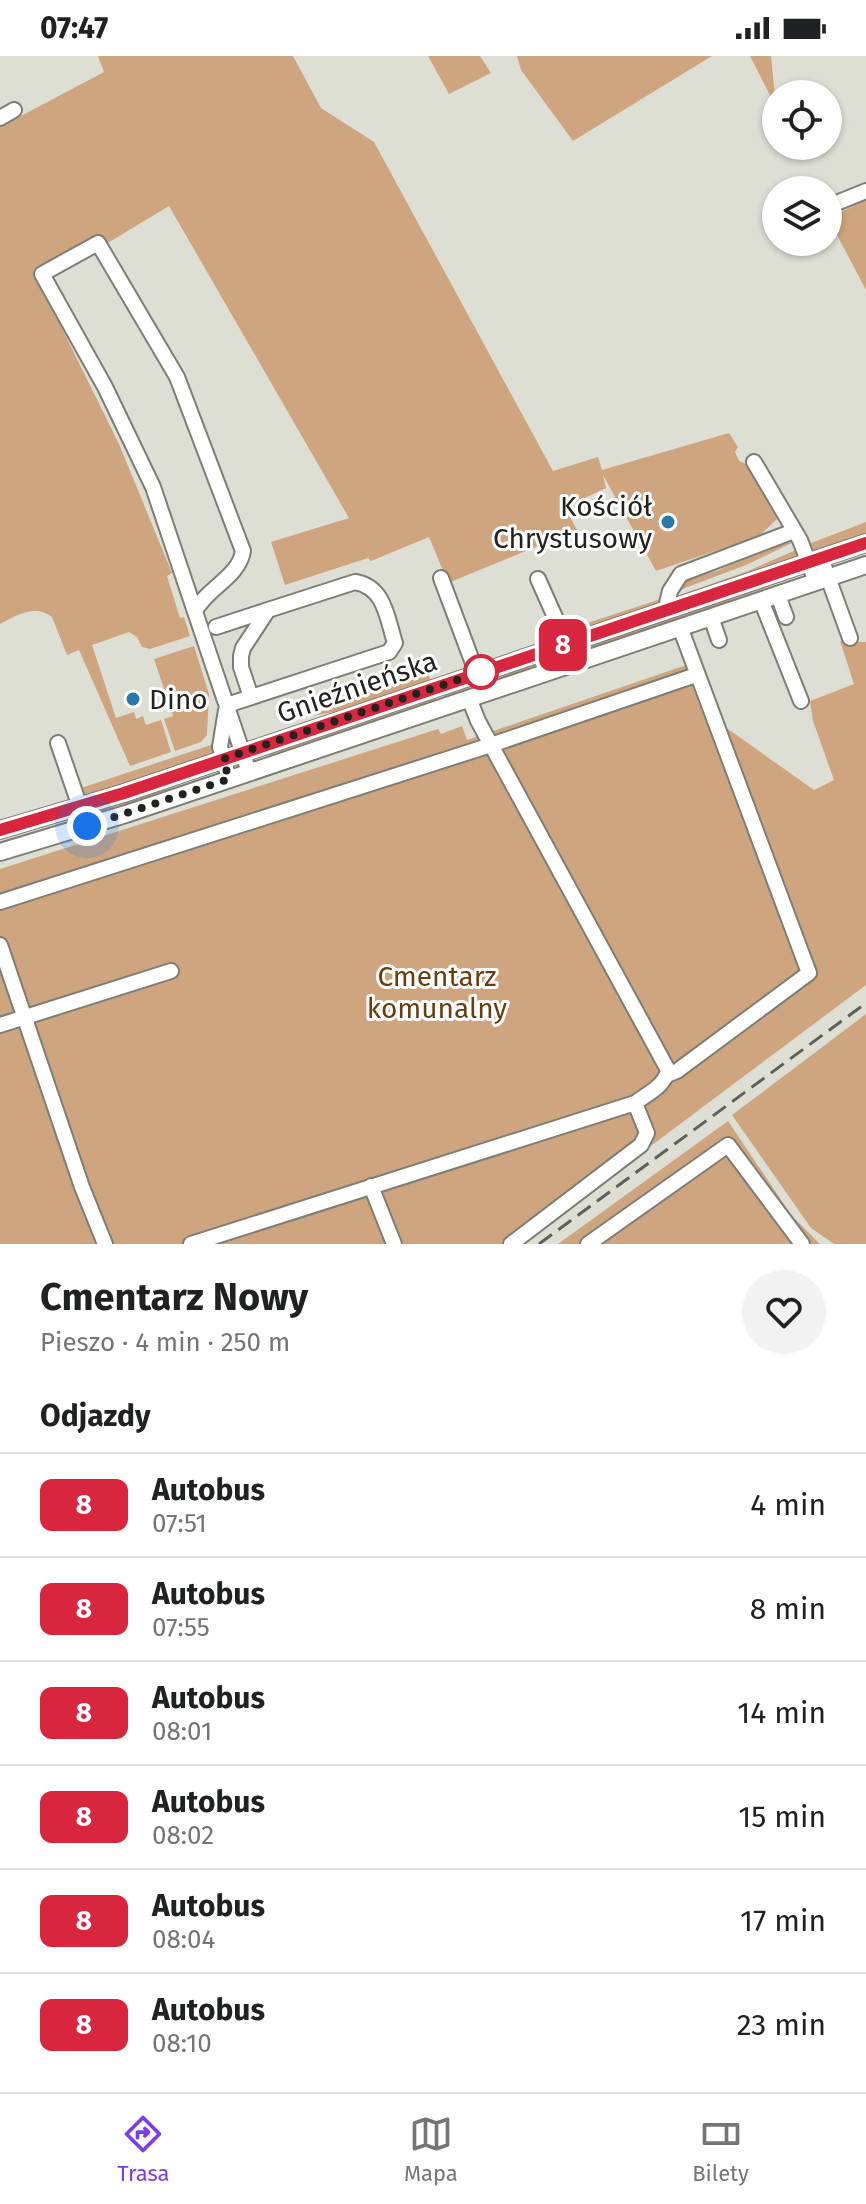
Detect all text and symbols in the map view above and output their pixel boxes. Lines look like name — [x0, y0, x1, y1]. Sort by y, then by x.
text: 07:47 — [40, 10, 108, 46]
map controls — [762, 80, 842, 256]
button: locate — [762, 80, 842, 160]
button: layers — [762, 176, 842, 256]
place label: Kościół Chrystusowy — [493, 490, 652, 555]
marker: Kościół Chrystusowy — [659, 513, 677, 531]
line badge: 8 — [537, 619, 589, 671]
text: 8 — [555, 628, 571, 661]
street label: Gnieźnieńska — [272, 644, 442, 730]
unlabelled marker — [464, 655, 498, 689]
place label: Dino — [149, 683, 208, 716]
marker: Dino — [124, 690, 142, 708]
your location — [67, 806, 107, 846]
park label: Cmentarz komunalny — [367, 960, 507, 1025]
button: heart — [742, 1270, 826, 1354]
text: Cmentarz Nowy — [40, 1274, 308, 1320]
text: Pieszo · 4 min · 250 m — [40, 1327, 290, 1358]
text: Odjazdy — [40, 1398, 151, 1434]
text: Autobus — [152, 1472, 265, 1508]
text: 4 min — [750, 1487, 826, 1523]
text: 8 — [76, 1488, 92, 1521]
text: 07:51 — [152, 1508, 207, 1539]
text: Autobus — [152, 1576, 265, 1612]
text: 8 min — [750, 1591, 826, 1627]
text: 8 — [76, 1592, 92, 1625]
text: 07:55 — [152, 1612, 210, 1643]
text: Autobus — [152, 1680, 265, 1716]
text: 14 min — [737, 1695, 826, 1731]
text: 8 — [76, 1696, 92, 1729]
text: 08:01 — [152, 1716, 212, 1747]
text: Autobus — [152, 1784, 265, 1820]
text: 15 min — [738, 1799, 826, 1835]
text: 8 — [76, 1800, 92, 1833]
text: 08:02 — [152, 1820, 214, 1851]
text: Autobus — [152, 1888, 265, 1924]
text: 17 min — [740, 1903, 826, 1939]
text: 8 — [76, 1904, 92, 1937]
text: 08:04 — [152, 1924, 215, 1955]
text: Autobus — [152, 1992, 265, 2028]
text: 23 min — [737, 2007, 826, 2043]
text: 8 — [76, 2008, 92, 2041]
text: 08:10 — [152, 2028, 212, 2059]
tab: Trasa — [117, 2112, 169, 2187]
tab: Mapa — [404, 2112, 458, 2187]
tab: Bilety — [692, 2112, 749, 2187]

